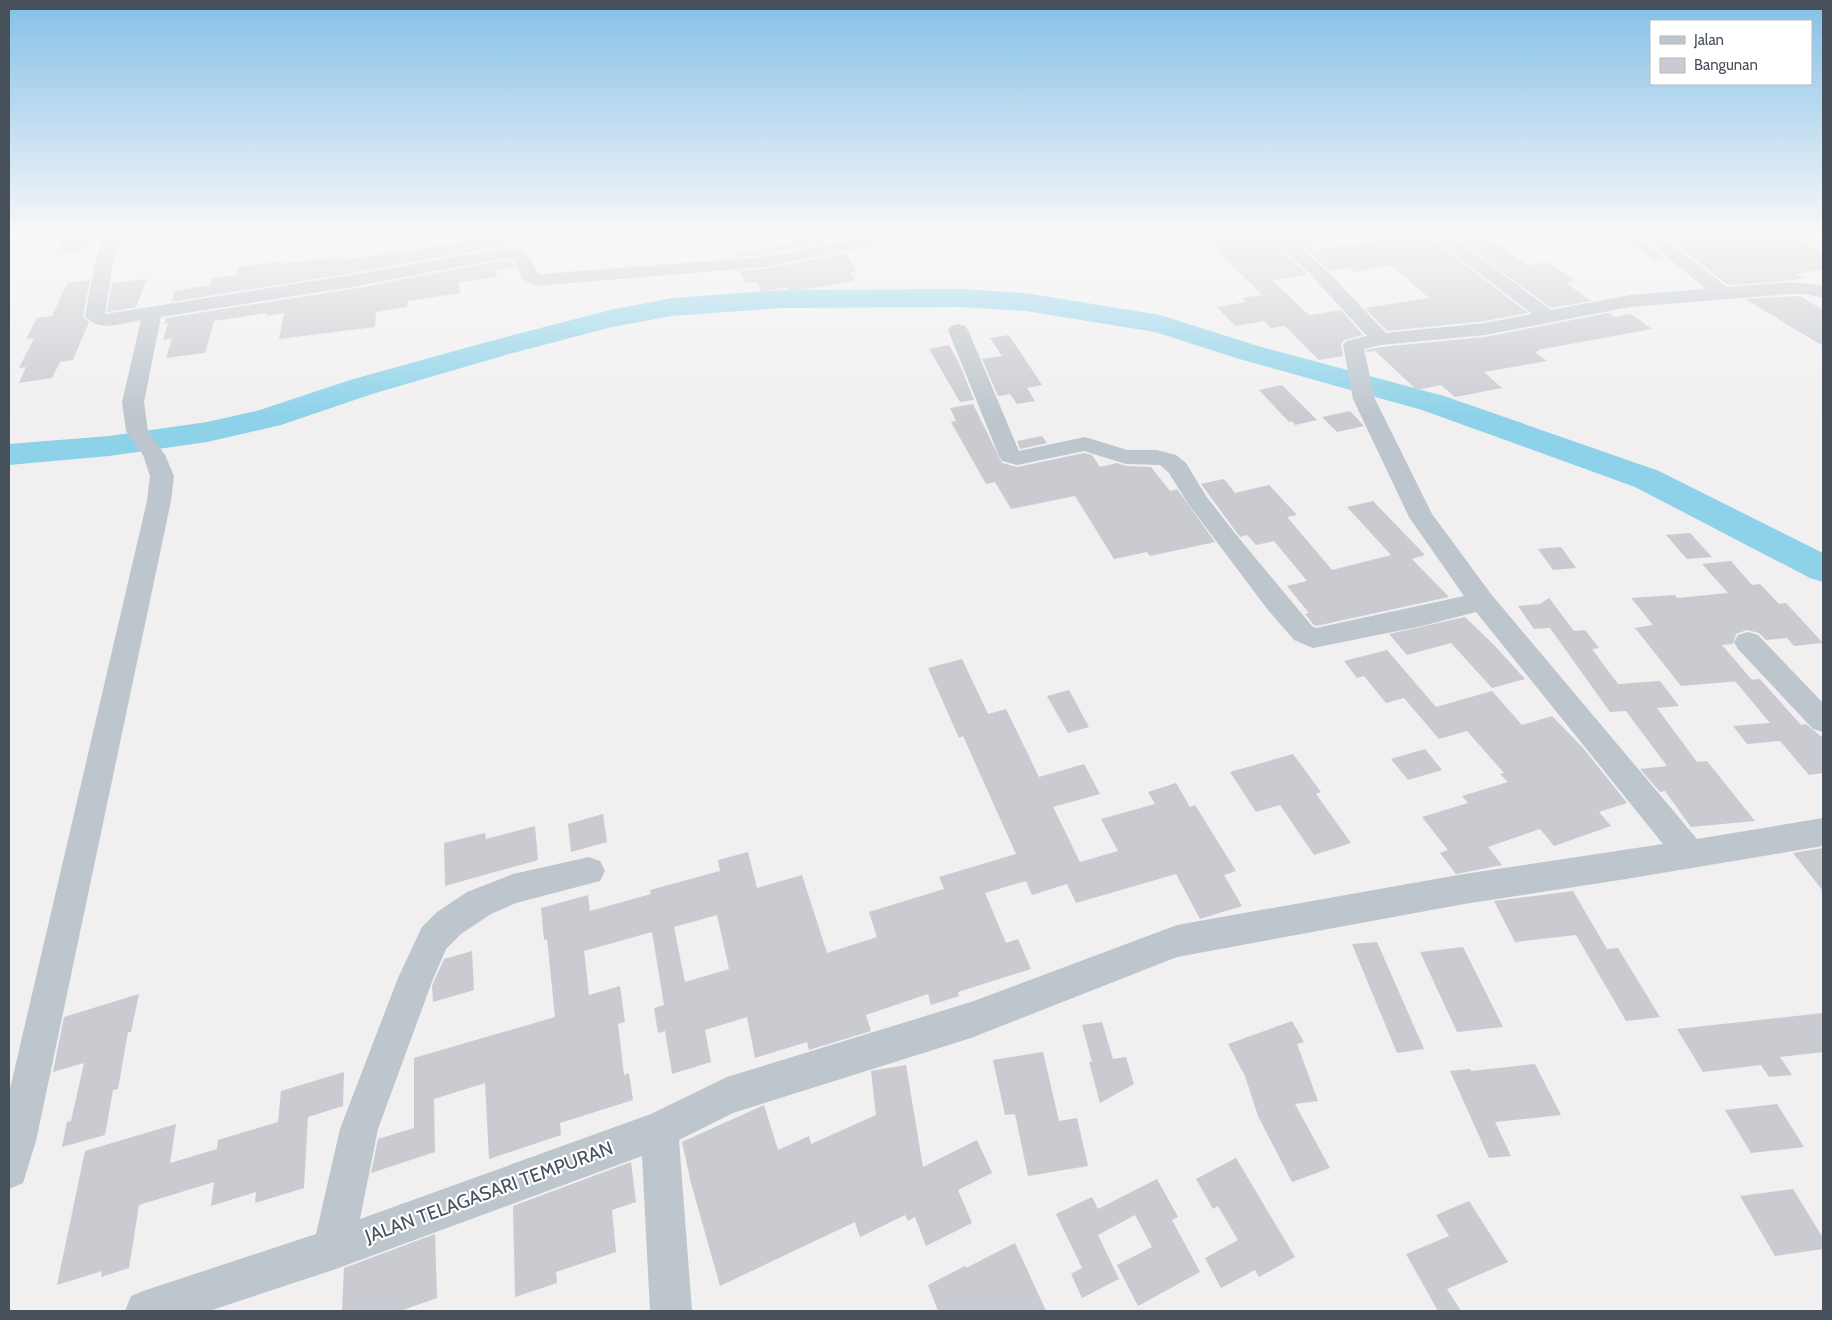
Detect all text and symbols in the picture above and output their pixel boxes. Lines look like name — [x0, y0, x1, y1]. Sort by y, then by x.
legend — [1650, 20, 1812, 85]
text: Jalan — [1693, 31, 1724, 49]
text: Bangunan — [1694, 56, 1758, 74]
street label: JALAN TELAGASARI TEMPURAN — [361, 1136, 616, 1248]

